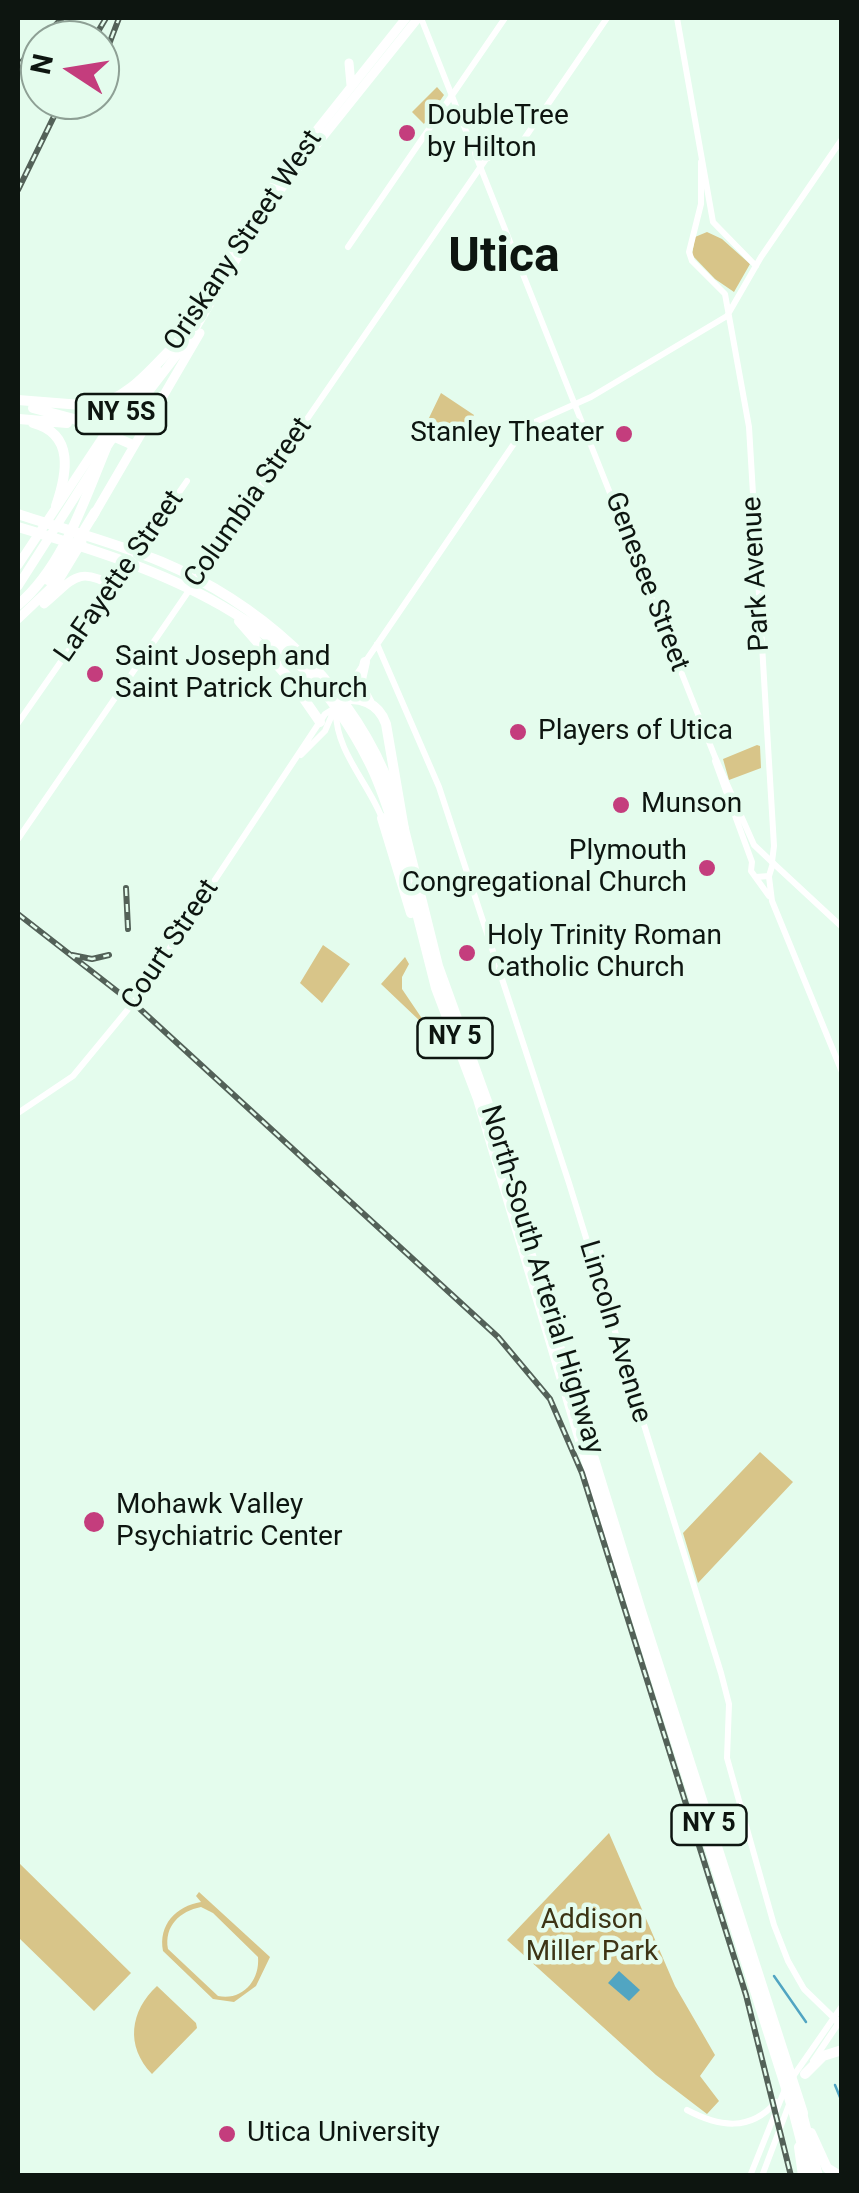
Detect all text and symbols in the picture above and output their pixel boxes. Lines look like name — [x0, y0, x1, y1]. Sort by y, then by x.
north arrow — [20, 20, 120, 120]
text: N — [24, 51, 60, 77]
place label: DoubleTree by Hilton — [427, 100, 569, 166]
marker: DoubleTree by Hilton — [396, 122, 418, 144]
street label: Oriskany Street West — [158, 124, 330, 358]
district label: Utica — [448, 230, 560, 288]
road number: NY 5S — [76, 394, 166, 434]
street label: Columbia Street — [178, 412, 320, 594]
place label: Stanley Theater — [410, 417, 604, 451]
marker: Stanley Theater — [613, 423, 635, 445]
street label: LaFayette Street — [48, 485, 192, 669]
street label: Genesee Street — [596, 488, 696, 676]
street label: Park Avenue — [736, 496, 778, 652]
place label: Saint Joseph and Saint Patrick Church — [115, 641, 368, 707]
marker: Saint Joseph and Saint Patrick Church — [84, 663, 106, 685]
place label: Players of Utica — [538, 715, 733, 749]
marker: Players of Utica — [507, 721, 529, 743]
place label: Munson — [641, 788, 742, 822]
marker: Munson — [610, 794, 632, 816]
place label: Plymouth Congregational Church — [402, 835, 687, 901]
marker: Plymouth Congregational Church — [696, 857, 718, 879]
street label: Court Street — [115, 874, 227, 1016]
place label: Holy Trinity Roman Catholic Church — [487, 920, 722, 986]
marker: Holy Trinity Roman Catholic Church — [456, 942, 478, 964]
road number: NY 5 — [418, 1018, 492, 1058]
street label: North-South Arterial Highway — [472, 1102, 610, 1458]
street label: Lincoln Avenue — [570, 1237, 658, 1427]
place label: Mohawk Valley Psychiatric Center — [116, 1489, 342, 1555]
marker: Mohawk Valley Psychiatric Center — [81, 1509, 107, 1535]
road number: NY 5 — [672, 1805, 746, 1845]
park label: Addison Miller Park — [526, 1904, 658, 1970]
place label: Utica University — [247, 2117, 440, 2151]
marker: Utica University — [216, 2123, 238, 2145]

